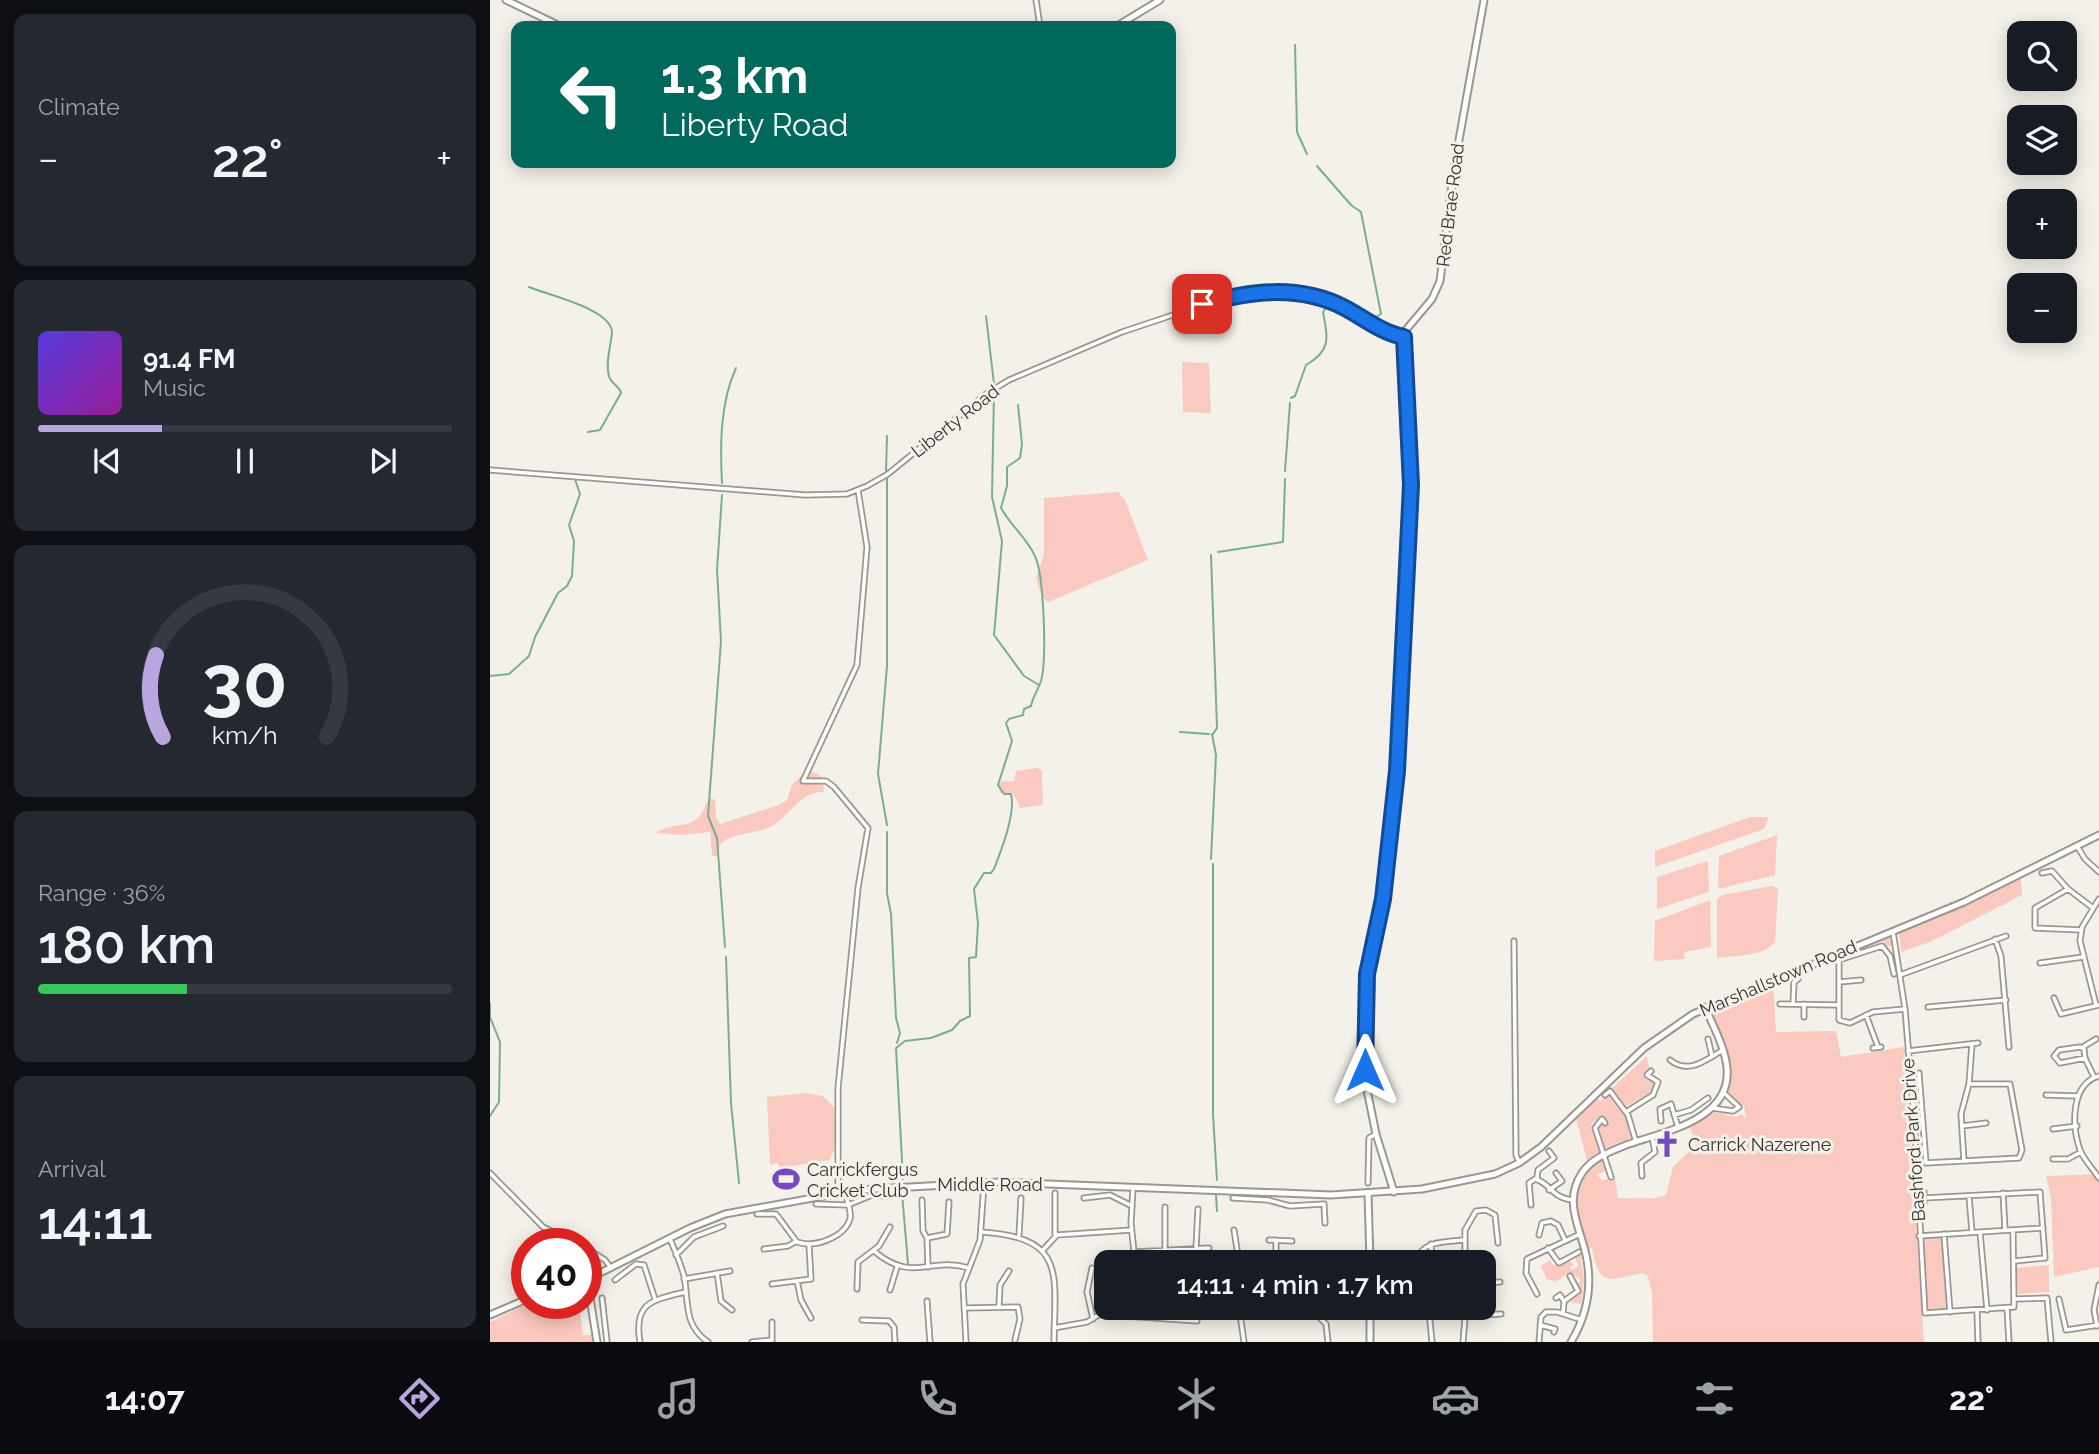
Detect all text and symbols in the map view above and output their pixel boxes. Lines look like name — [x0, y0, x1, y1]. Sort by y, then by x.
map controls — [2007, 21, 2077, 343]
button: search — [2007, 21, 2077, 91]
text: 1.3 km — [661, 47, 808, 104]
icon: left — [546, 49, 637, 140]
text: Climate — [38, 93, 120, 120]
button: layers — [2007, 105, 2077, 175]
text: Liberty Road — [661, 106, 849, 143]
text: 22° — [212, 128, 283, 189]
text: − — [38, 136, 58, 181]
text: + — [436, 136, 452, 181]
street label: Red Brae Road — [1432, 142, 1468, 268]
button: + — [2007, 189, 2077, 259]
button: − — [2007, 273, 2077, 343]
pin — [1172, 274, 1232, 334]
icon: arrive — [1183, 285, 1221, 323]
text: 91.4 FM — [143, 344, 236, 374]
text: Music — [143, 374, 206, 401]
street label: Liberty Road — [907, 380, 1003, 462]
icon: previous — [88, 442, 126, 480]
icon: pause — [226, 442, 264, 480]
icon: next — [364, 442, 402, 480]
text: 30 — [202, 639, 288, 724]
text: km/h — [212, 720, 278, 750]
text: Range · 36% — [38, 879, 165, 906]
text: 180 km — [38, 914, 215, 975]
street label: Marshallstown Road — [1696, 935, 1860, 1021]
position arrow — [1328, 1033, 1402, 1107]
street label: Bashford Park Drive — [1897, 1057, 1929, 1222]
church icon: Carrick Nazerene — [1652, 1129, 1682, 1159]
place label: Carrick Nazerene — [1688, 1134, 1832, 1155]
text: Arrival — [38, 1155, 105, 1182]
place label: Carrickfergus Cricket Club — [807, 1159, 918, 1201]
sports icon: Carrickfergus Cricket Club — [771, 1164, 801, 1194]
street label: Middle Road — [937, 1174, 1043, 1195]
text: 14:11 — [38, 1190, 152, 1251]
speed limit sign: 40 — [511, 1228, 602, 1319]
text: 14:11 · 4 min · 1.7 km — [1176, 1270, 1414, 1300]
icon: directions — [395, 1374, 444, 1423]
icon: music — [654, 1374, 703, 1423]
icon: phone — [913, 1374, 962, 1423]
icon: climate — [1172, 1374, 1221, 1423]
icon: car — [1431, 1374, 1480, 1423]
icon: filters — [1690, 1374, 1739, 1423]
text: 14:07 — [105, 1380, 185, 1417]
text: 22° — [1949, 1380, 1994, 1417]

